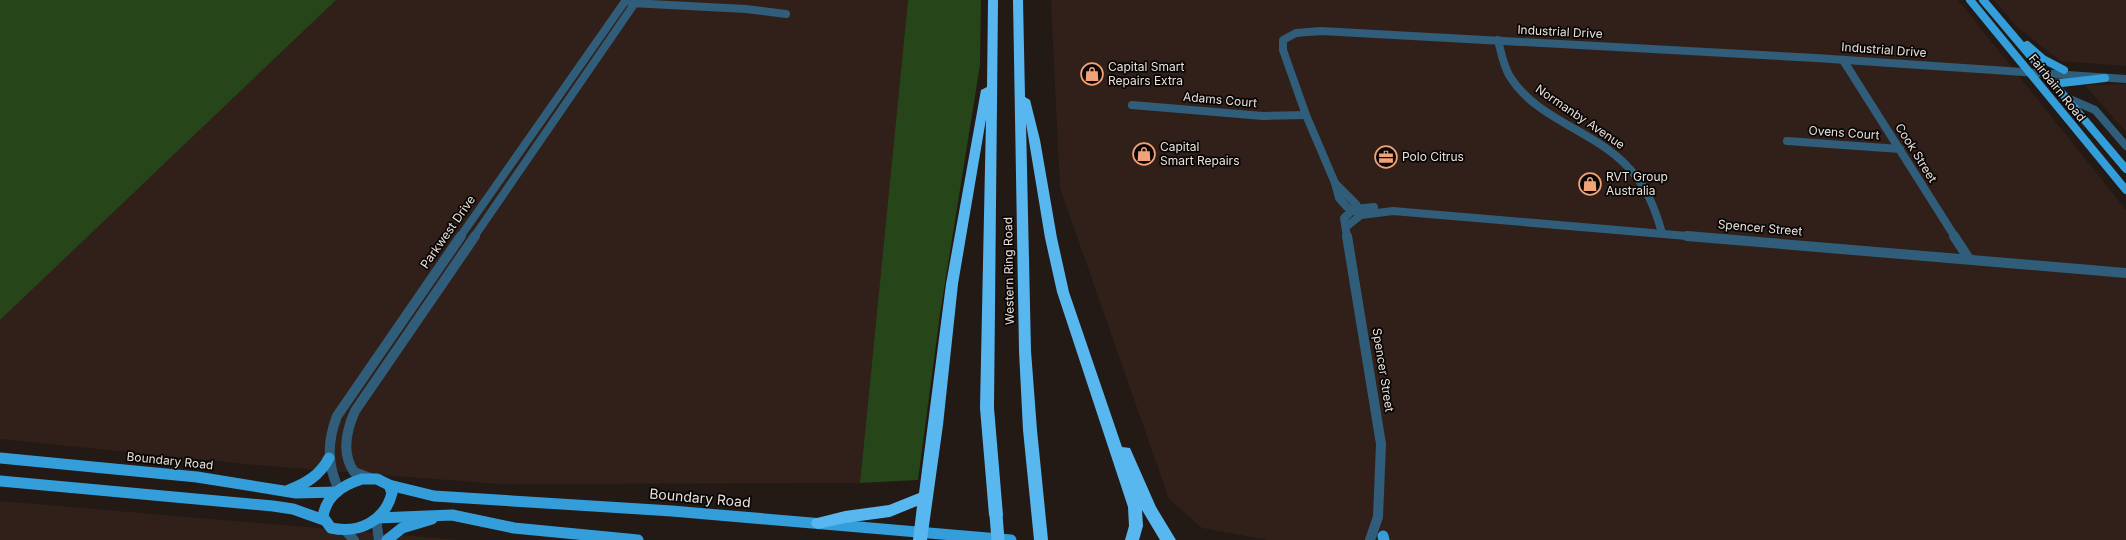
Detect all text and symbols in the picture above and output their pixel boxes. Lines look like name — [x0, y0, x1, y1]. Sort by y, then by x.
street label: Industrial Drive — [1517, 22, 1603, 41]
street label: Industrial Drive — [1841, 39, 1927, 60]
street label: Fairbairn Road — [2026, 51, 2089, 124]
place label: Capital Smart Repairs Extra — [1108, 59, 1184, 88]
shop icon: Capital Smart Repairs Extra — [1079, 61, 1105, 87]
street label: Normanby Avenue — [1533, 81, 1628, 152]
street label: Adams Court — [1182, 89, 1258, 110]
street label: Cook Street — [1892, 120, 1941, 185]
street label: Ovens Court — [1808, 123, 1880, 142]
place label: Capital Smart Repairs — [1160, 139, 1239, 168]
shop icon: Capital Smart Repairs — [1131, 141, 1157, 167]
office icon: Polo Citrus — [1373, 144, 1399, 170]
place label: Polo Citrus — [1402, 149, 1464, 164]
place label: RVT Group Australia — [1606, 169, 1668, 198]
shop icon: RVT Group Australia — [1577, 171, 1603, 197]
street label: Parkwest Drive — [417, 192, 478, 271]
street label: Spencer Street — [1717, 216, 1803, 239]
street label: Western Ring Road — [1000, 217, 1017, 325]
street label: Spencer Street — [1369, 327, 1398, 413]
street label: Boundary Road — [126, 448, 214, 473]
street label: Boundary Road — [649, 485, 751, 510]

